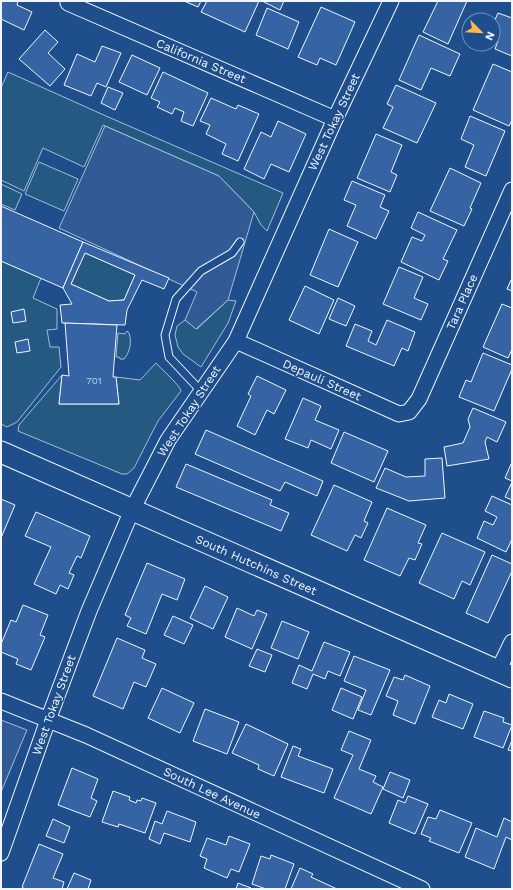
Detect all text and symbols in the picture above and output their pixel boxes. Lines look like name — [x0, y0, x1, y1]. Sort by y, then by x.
north arrow — [461, 12, 501, 52]
text: N — [482, 29, 497, 42]
street label: California Street — [154, 36, 248, 86]
street label: West Tokay Street — [305, 71, 363, 173]
street label: Tara Place — [443, 272, 481, 332]
street label: Depauli Street — [281, 356, 363, 404]
street label: West Tokay Street — [154, 363, 224, 459]
house number: 701 — [86, 375, 102, 386]
street label: South Hutchins Street — [193, 532, 319, 598]
street label: West Tokay Street — [29, 653, 79, 757]
street label: South Lee Avenue — [161, 764, 263, 822]

